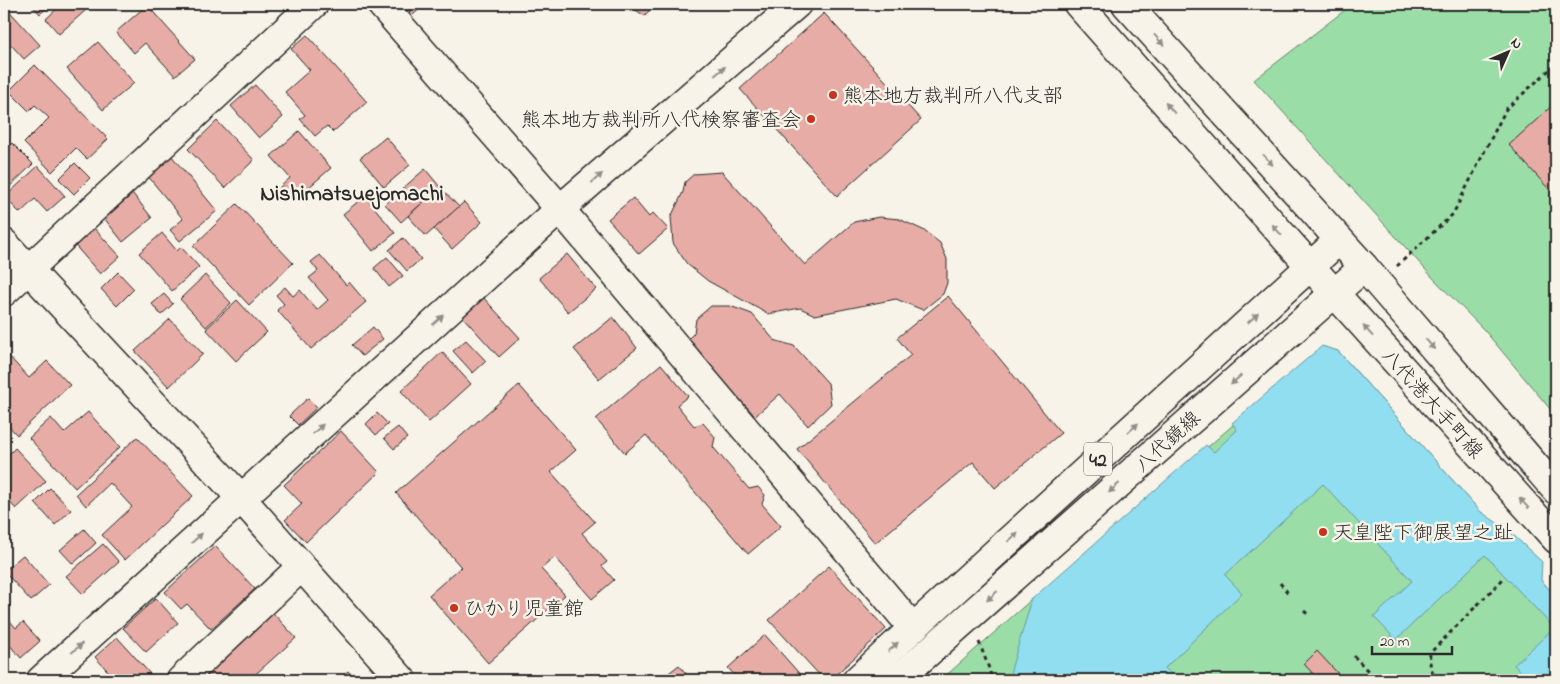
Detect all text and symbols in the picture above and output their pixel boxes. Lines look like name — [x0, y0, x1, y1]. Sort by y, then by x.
north arrow — [1482, 28, 1532, 78]
one-way arrow — [1153, 33, 1164, 46]
text: N — [1505, 33, 1527, 55]
one-way arrow — [713, 66, 726, 77]
place label: 熊本地方裁判所八代支部 — [843, 83, 1063, 112]
marker: 熊本地方裁判所八代支部 — [827, 89, 839, 101]
one-way arrow — [1165, 102, 1176, 114]
place label: 熊本地方裁判所八代検察審査会 — [521, 107, 801, 136]
marker: 熊本地方裁判所八代検察審査会 — [805, 113, 817, 125]
one-way arrow — [1262, 154, 1274, 166]
one-way arrow — [590, 172, 603, 183]
district label: Nishimatsuejomachi — [260, 179, 444, 211]
one-way arrow — [1272, 223, 1283, 236]
one-way arrow — [1246, 312, 1258, 324]
one-way arrow — [431, 314, 443, 326]
one-way arrow — [1362, 325, 1374, 337]
one-way arrow — [1425, 337, 1436, 350]
street label: 八代港大手町線 — [1374, 343, 1489, 466]
one-way arrow — [1230, 374, 1242, 386]
street label: 八代鏡線 — [1129, 405, 1208, 480]
one-way arrow — [1126, 422, 1139, 433]
one-way arrow — [311, 423, 323, 435]
road number: 42 — [1084, 442, 1112, 476]
one-way arrow — [1109, 482, 1121, 494]
one-way arrow — [1518, 497, 1529, 510]
place label: 天皇陛下御展望之趾 — [1333, 520, 1513, 549]
marker: 天皇陛下御展望之趾 — [1317, 526, 1329, 538]
one-way arrow — [1006, 531, 1018, 543]
one-way arrow — [191, 533, 204, 544]
one-way arrow — [986, 590, 999, 601]
place label: ひかり児童館 — [464, 596, 584, 625]
marker: ひかり児童館 — [448, 602, 460, 614]
scale bar — [1372, 624, 1452, 656]
text: 20 m — [1380, 631, 1410, 653]
one-way arrow — [886, 641, 898, 653]
one-way arrow — [70, 642, 83, 653]

